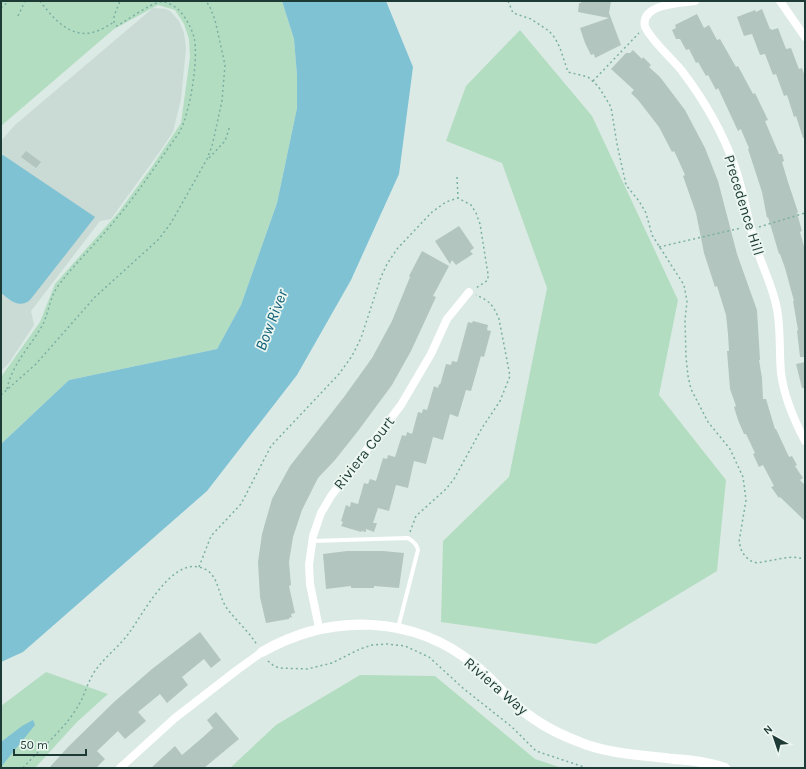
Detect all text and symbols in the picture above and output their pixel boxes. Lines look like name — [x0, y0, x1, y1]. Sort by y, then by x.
street label: Precedence Hill — [720, 152, 768, 258]
water label: Bow River — [251, 286, 292, 353]
street label: Riviera Court — [330, 412, 398, 493]
street label: Riviera Way — [460, 653, 532, 719]
north arrow — [754, 717, 794, 757]
text: N — [761, 722, 775, 737]
scale bar — [14, 731, 86, 757]
text: 50 m — [20, 738, 48, 752]

